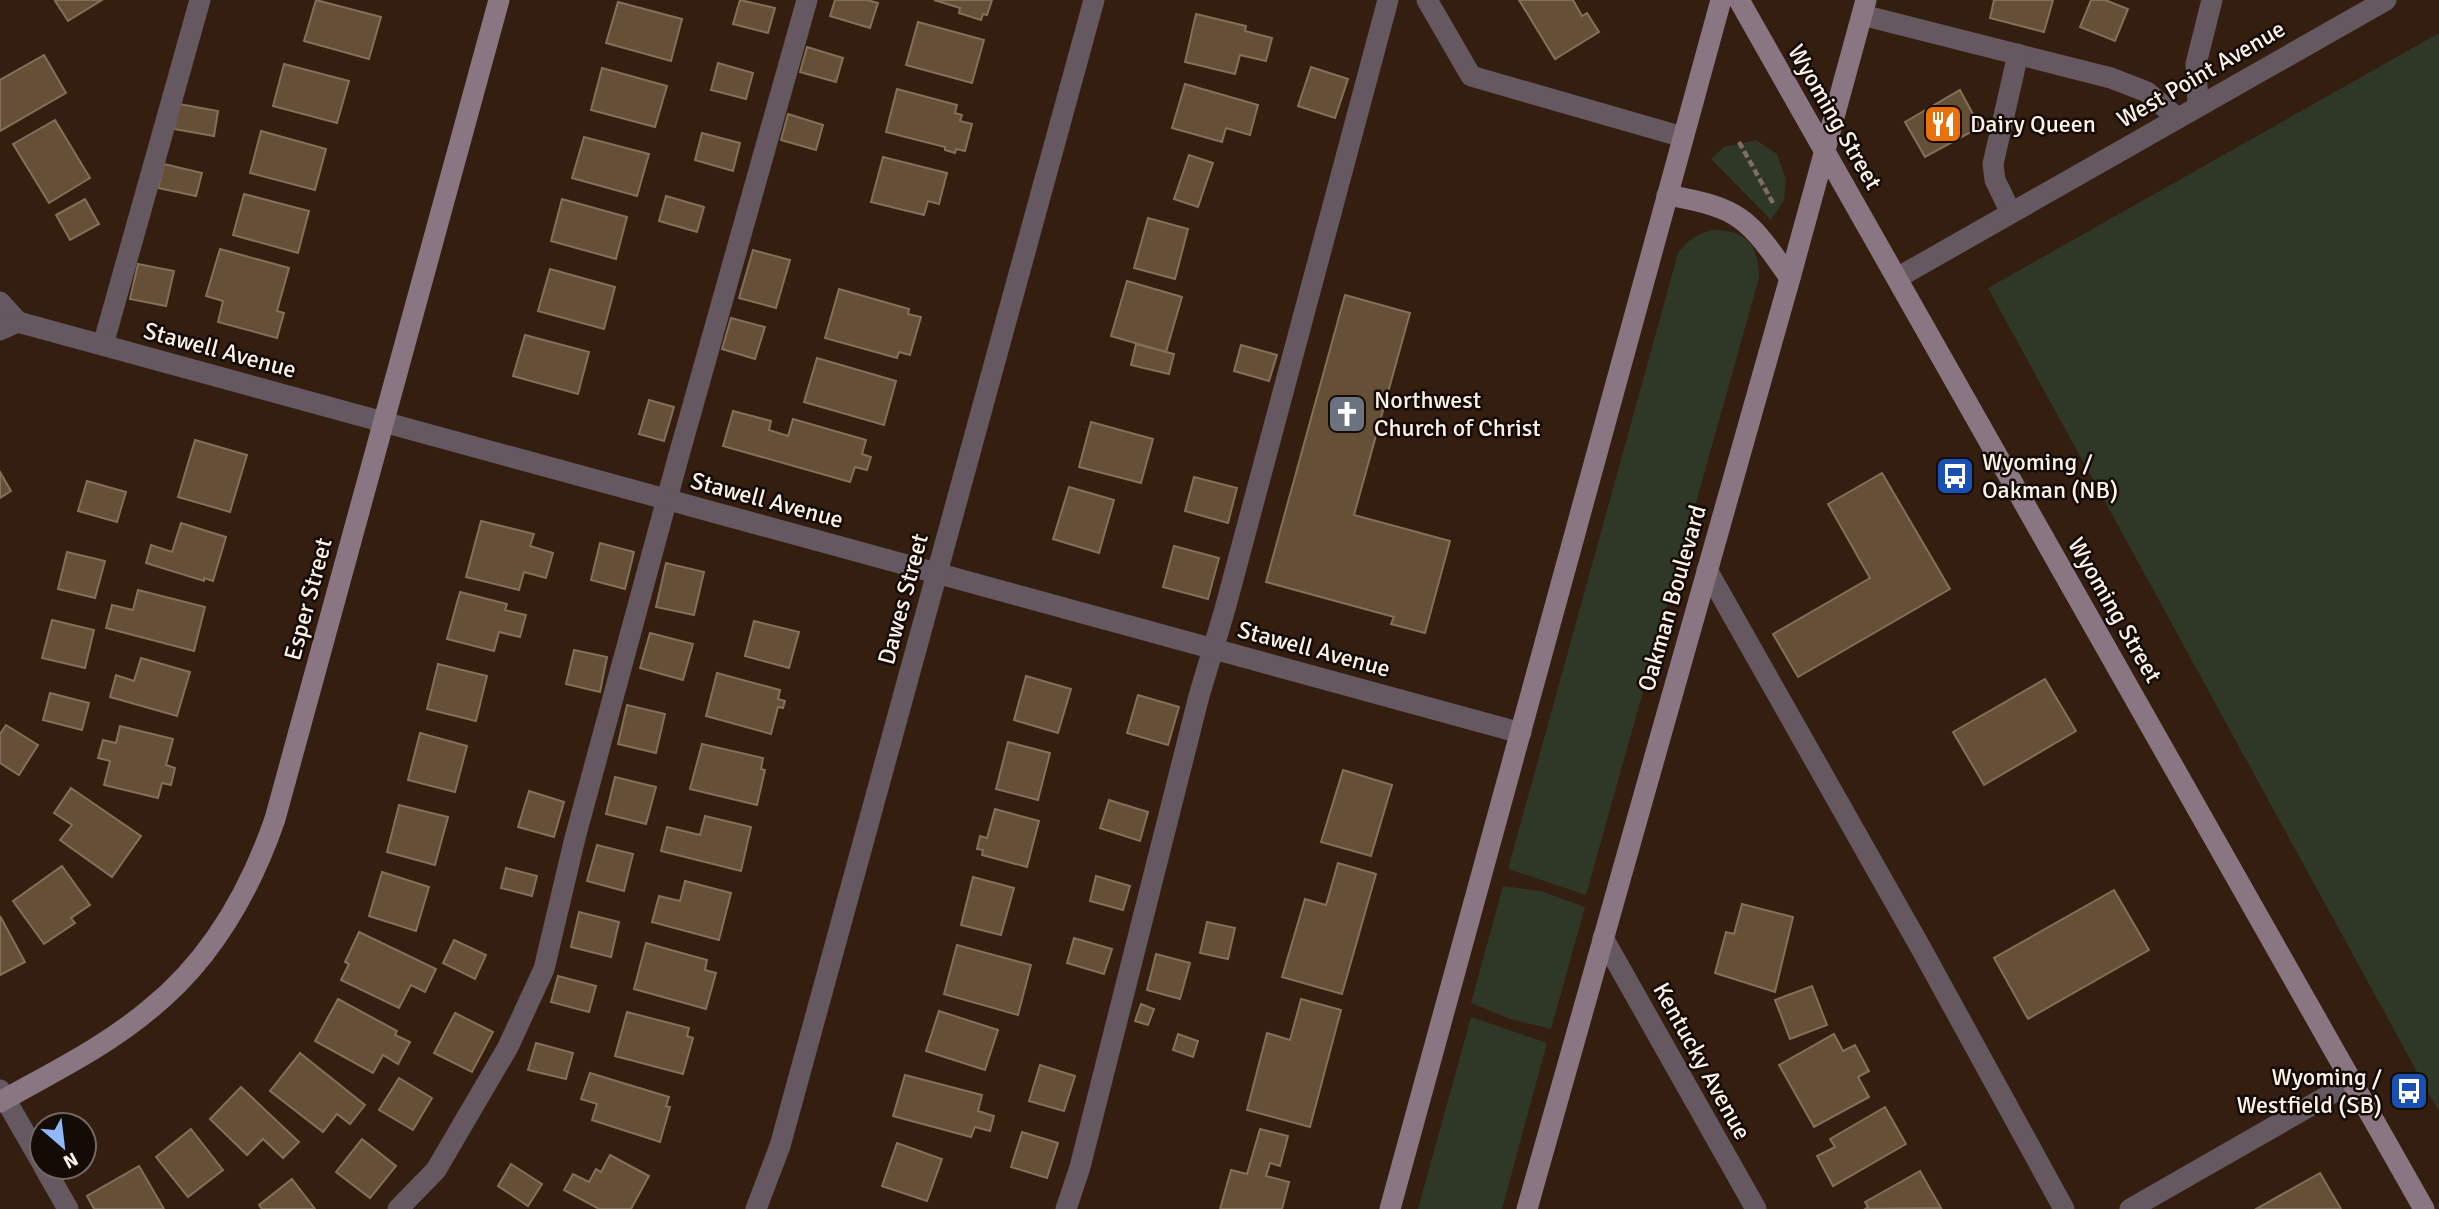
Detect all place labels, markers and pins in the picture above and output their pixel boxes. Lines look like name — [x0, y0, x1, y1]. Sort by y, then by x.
restaurant icon: Dairy Queen — [1922, 103, 1964, 145]
place label: Dairy Queen — [1970, 109, 2096, 139]
place label: Northwest Church of Christ — [1374, 385, 1541, 443]
church icon: Northwest Church of Christ — [1326, 393, 1368, 435]
place label: Wyoming / Oakman (NB) — [1982, 447, 2118, 505]
bus stop icon: Wyoming / Oakman (NB) — [1934, 455, 1976, 497]
place label: Wyoming / Westfield (SB) — [2237, 1062, 2382, 1120]
bus stop icon: Wyoming / Westfield (SB) — [2388, 1070, 2430, 1112]

